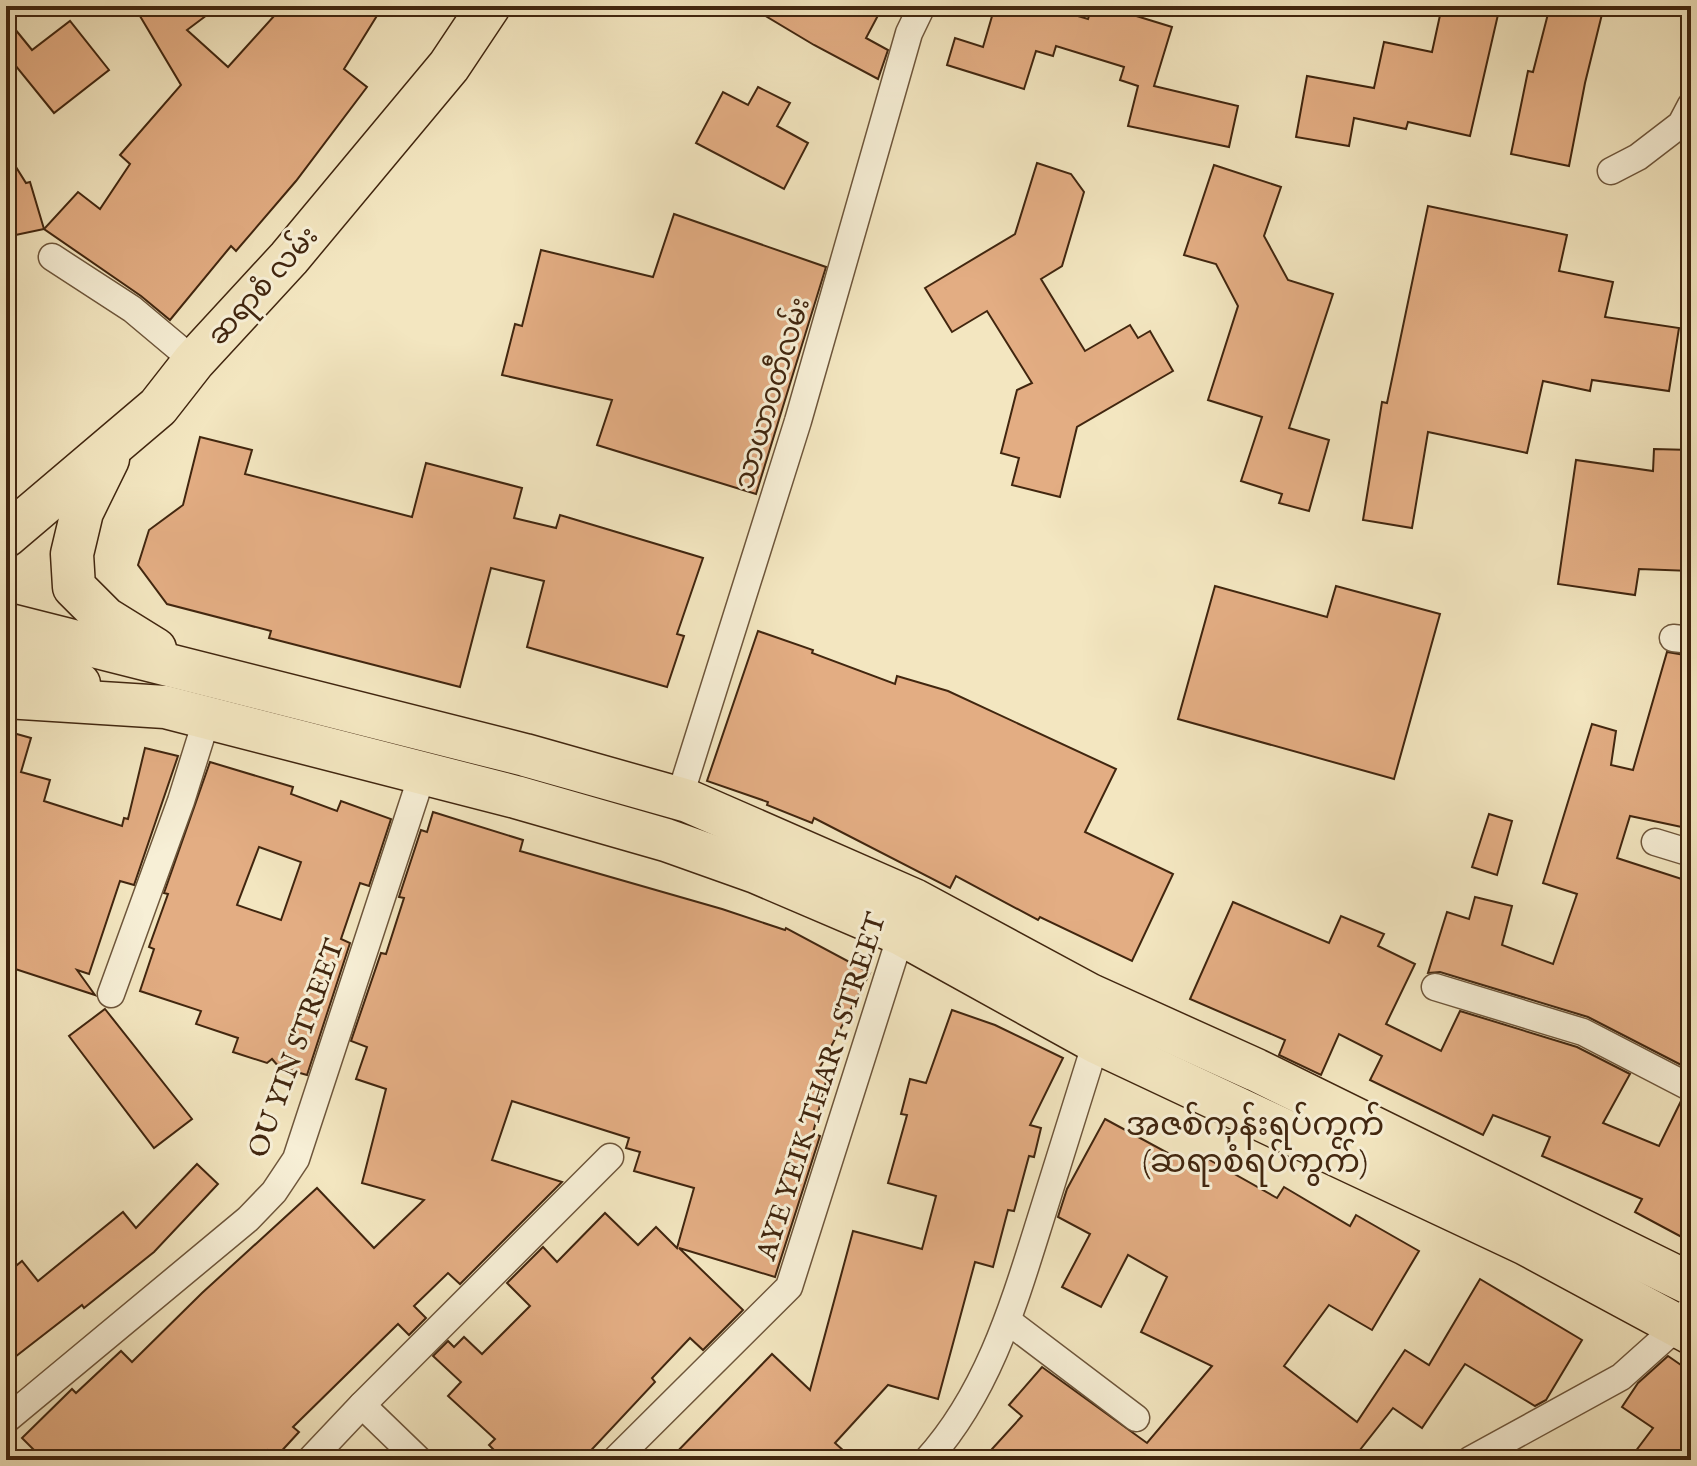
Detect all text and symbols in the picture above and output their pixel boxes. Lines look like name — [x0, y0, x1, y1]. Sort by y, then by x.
street label: ဆရာစံ လမ်း — [199, 218, 329, 356]
street label: သာယာဝတီလမ်း — [725, 293, 819, 494]
street label: AYE YEIK THAR 1 STREET — [749, 908, 895, 1266]
street label: OU YIN STREET — [242, 934, 353, 1163]
district label: အဇစ်ကုန်းရပ်ကွက် (ဆရာစံရပ်ကွက်) — [1126, 1101, 1384, 1187]

